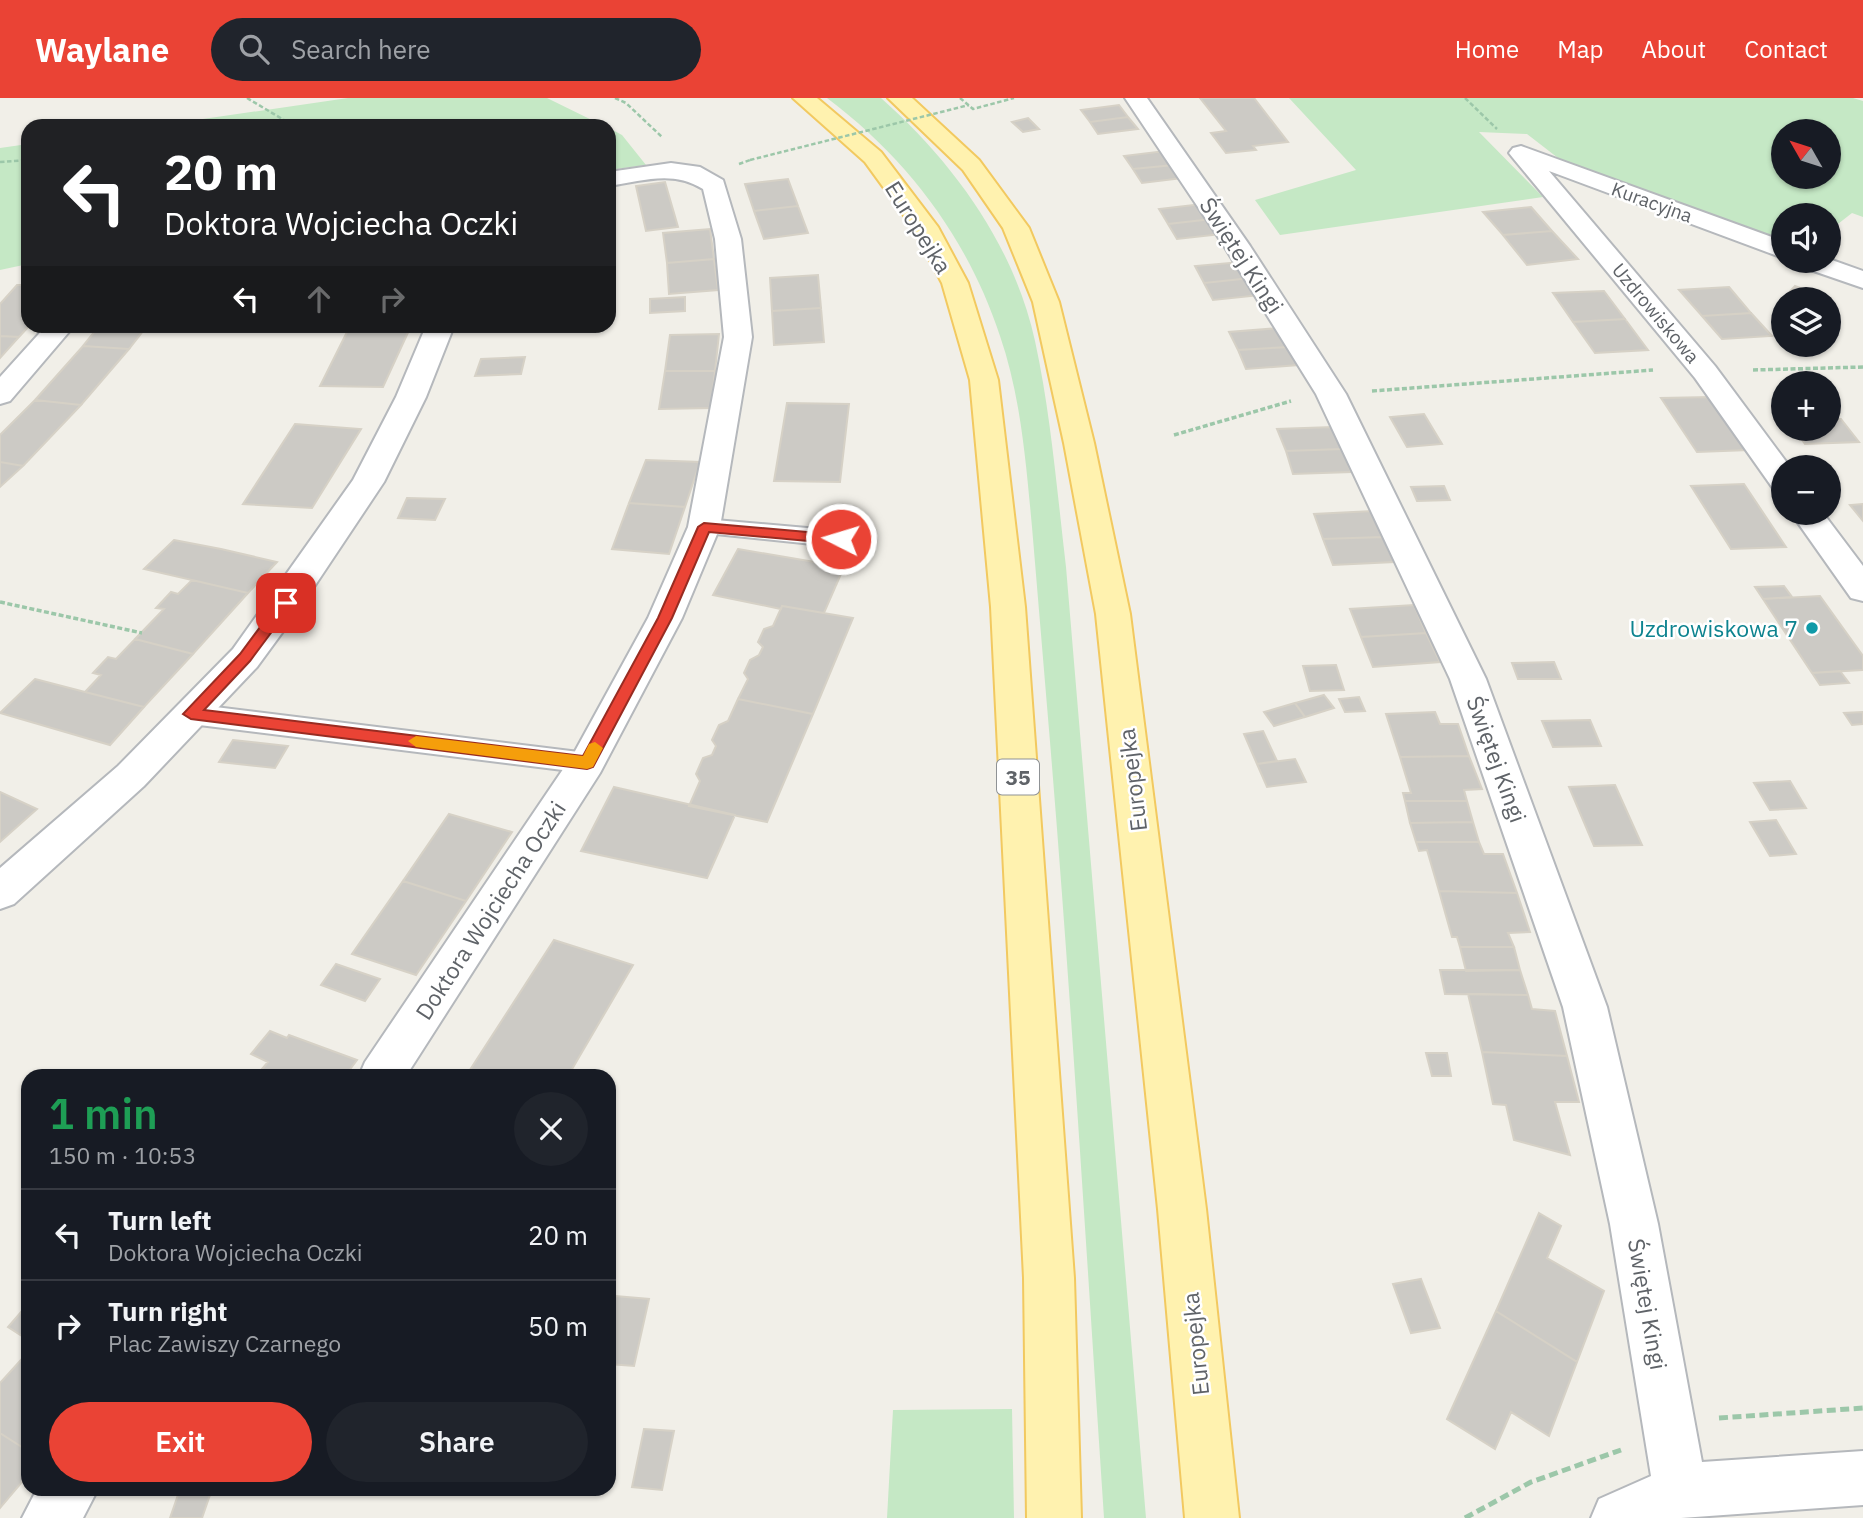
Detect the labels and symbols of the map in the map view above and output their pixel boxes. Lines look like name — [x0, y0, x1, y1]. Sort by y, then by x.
north arrow — [1771, 119, 1841, 189]
street label: Europejka — [879, 175, 959, 279]
street label: Kuracyjna — [1608, 176, 1696, 228]
street label: Świętej Kingi — [1193, 191, 1291, 319]
street label: Uzdrowiskowa — [1607, 258, 1705, 368]
position arrow — [804, 502, 878, 576]
pin — [256, 573, 316, 633]
place label: Uzdrowiskowa 7 — [1629, 613, 1798, 643]
marker: Uzdrowiskowa 7 — [1804, 620, 1820, 636]
street label: Świętej Kingi — [1460, 692, 1534, 826]
street label: Europejka — [1111, 727, 1153, 833]
road number: 35 — [997, 760, 1039, 794]
street label: Doktora Wojciecha Oczki — [408, 795, 572, 1025]
street label: Świętej Kingi — [1622, 1236, 1674, 1372]
street label: Europejka — [1175, 1291, 1215, 1397]

